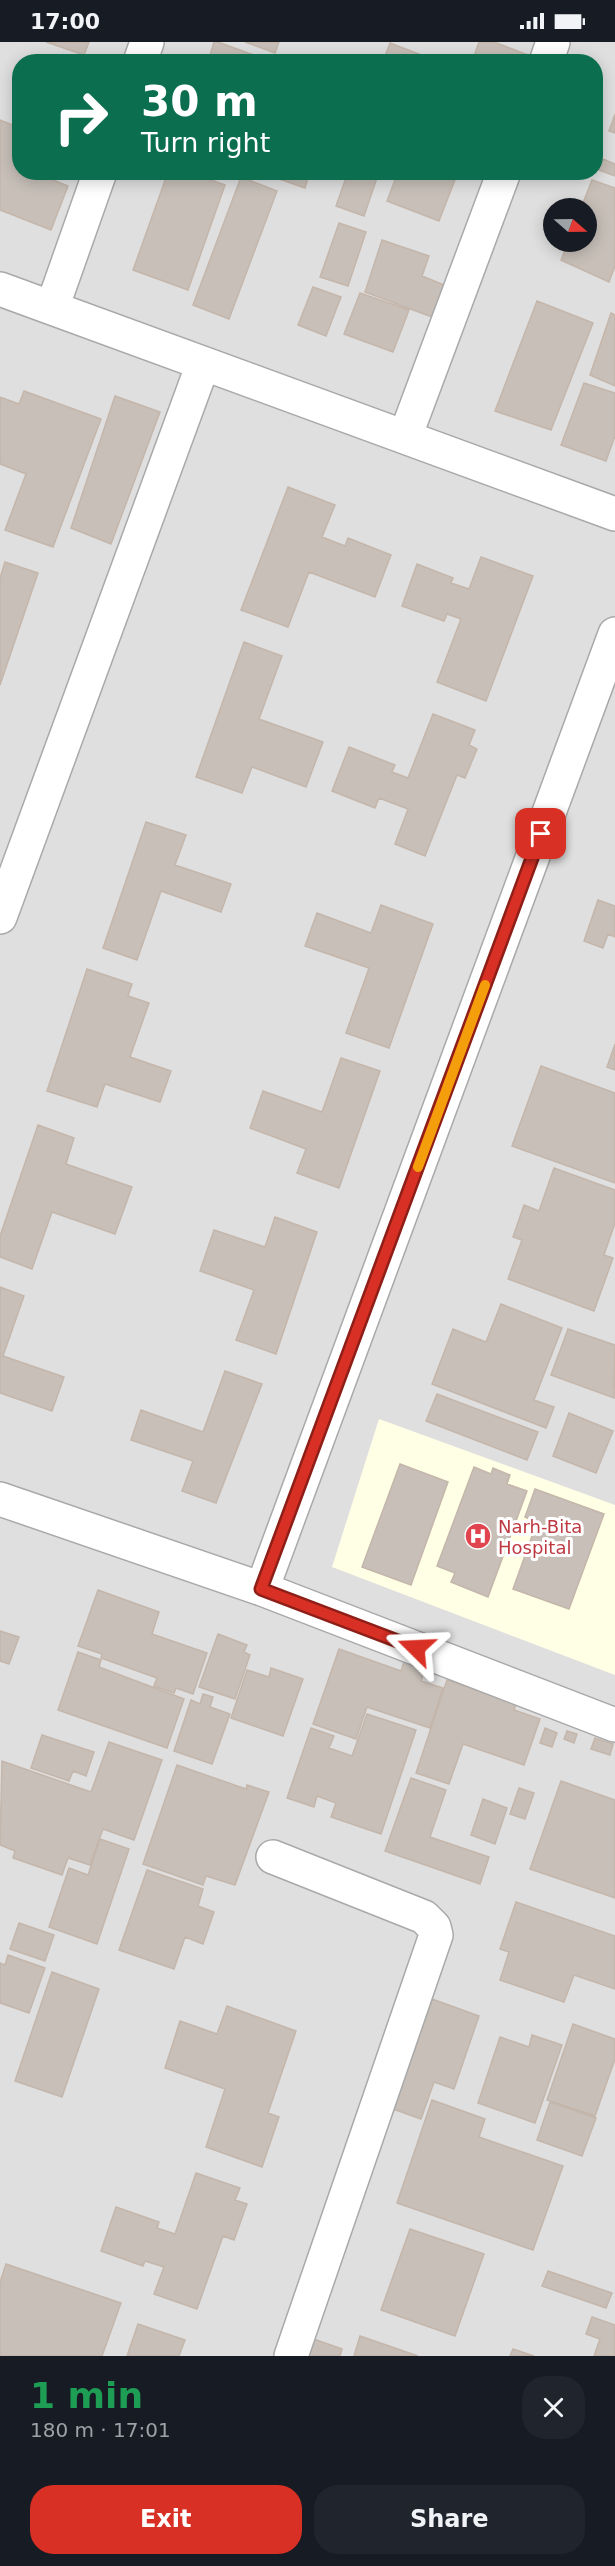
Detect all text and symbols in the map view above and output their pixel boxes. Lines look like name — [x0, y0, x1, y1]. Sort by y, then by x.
text: 17:00 — [30, 9, 100, 34]
text: 30 m — [141, 77, 258, 126]
icon: right — [42, 78, 120, 156]
text: Turn right — [141, 127, 270, 158]
north arrow — [543, 198, 597, 252]
map controls — [543, 198, 597, 252]
pin — [515, 808, 566, 859]
icon: arrive — [524, 817, 557, 850]
place label: Narh-Bita Hospital — [498, 1516, 582, 1558]
hospital icon: Narh-Bita Hospital — [463, 1521, 493, 1551]
position arrow — [384, 1616, 448, 1680]
text: 1 min — [30, 2375, 143, 2416]
button: close — [522, 2376, 585, 2439]
text: 180 m · 17:01 — [30, 2418, 171, 2442]
button: Exit — [30, 2485, 302, 2554]
button: Share — [314, 2485, 585, 2554]

